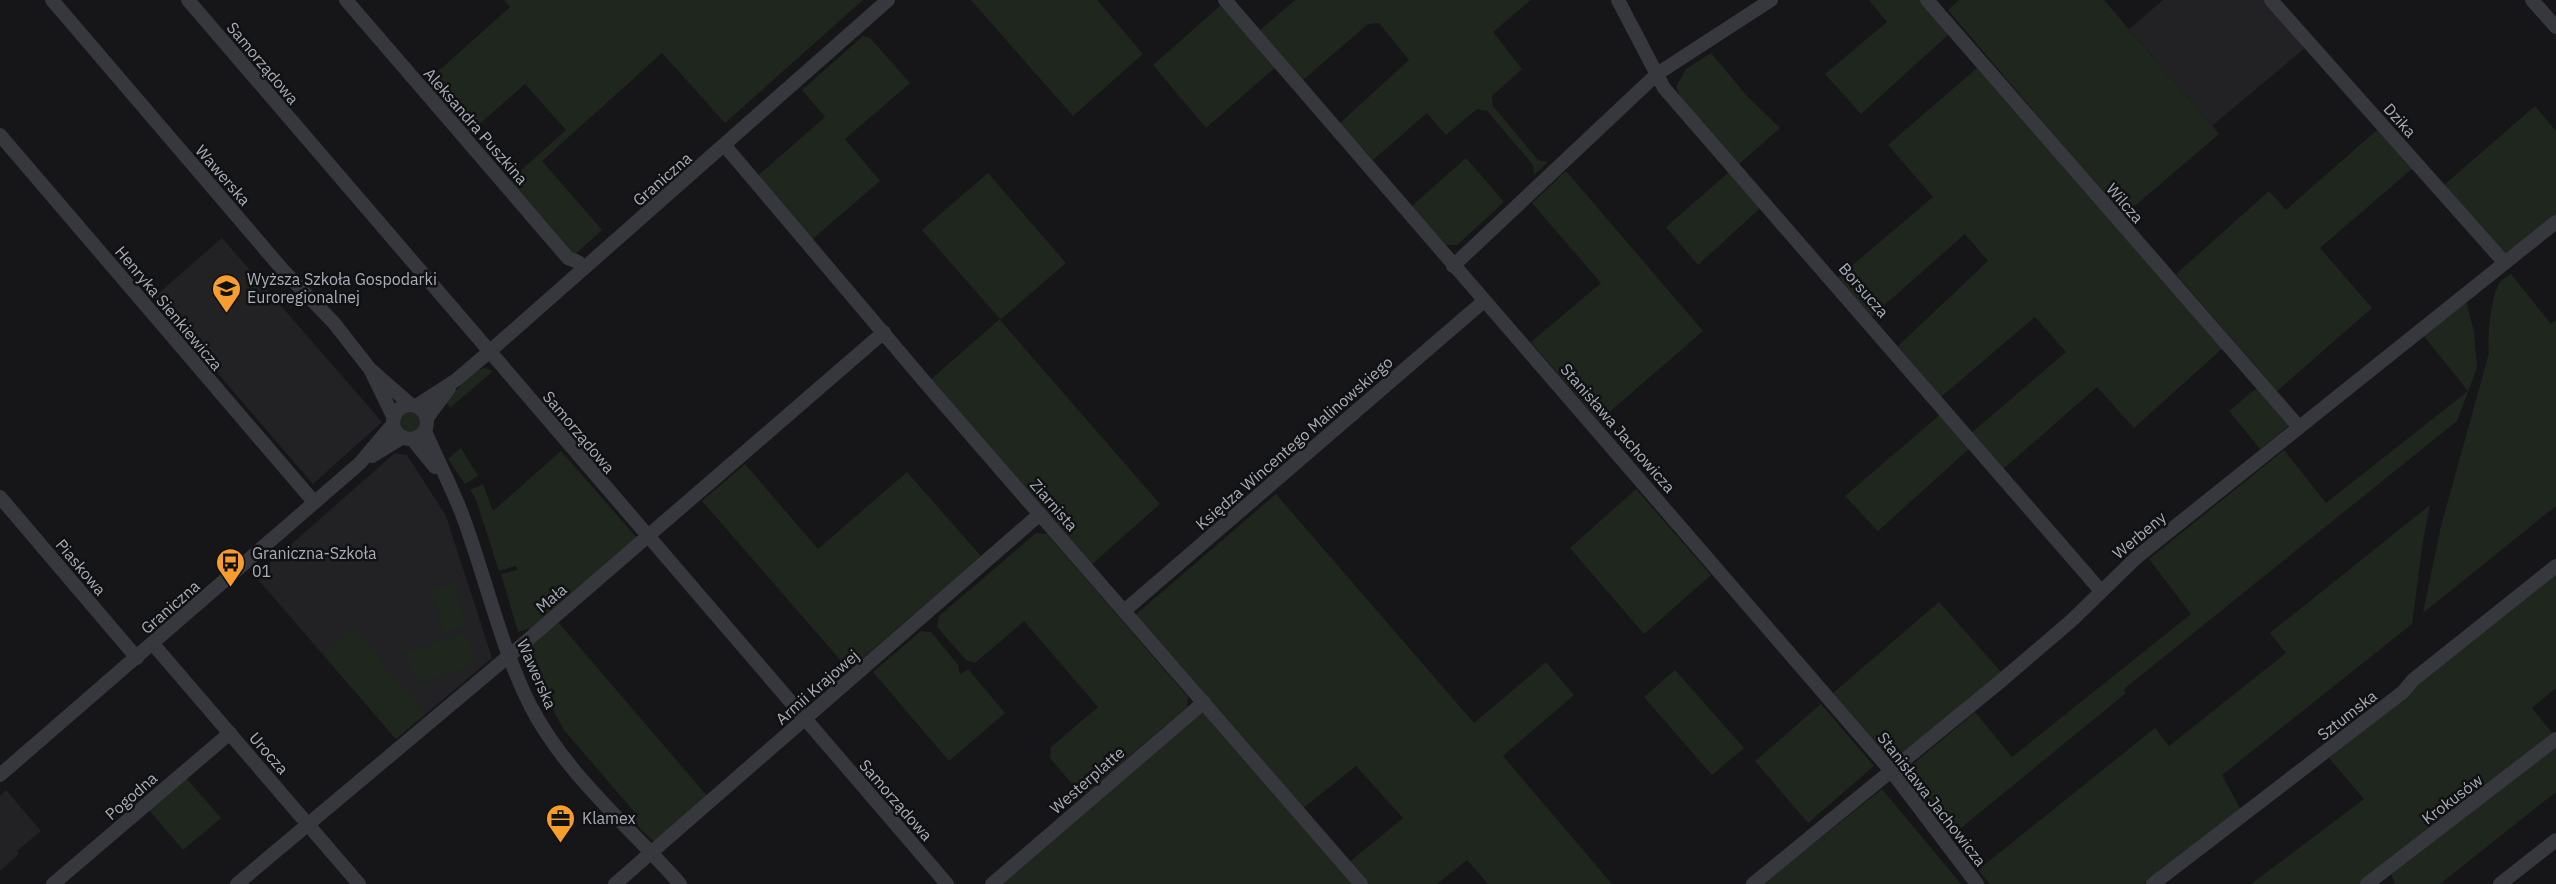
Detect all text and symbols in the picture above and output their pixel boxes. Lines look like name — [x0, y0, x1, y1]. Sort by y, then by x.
street label: Samorządowa — [223, 18, 304, 109]
street label: Aleksandra Puszkina — [420, 63, 533, 189]
street label: Dzika — [2379, 99, 2421, 142]
street label: Wawerska — [191, 140, 255, 210]
street label: Graniczna — [628, 148, 696, 210]
street label: Wilcza — [2102, 179, 2148, 227]
street label: Henryka Sienkiewicza — [111, 242, 227, 375]
street label: Borsucza — [1835, 258, 1894, 322]
place label: Wyższa Szkoła Gospodarki Euroregionalnej — [247, 269, 437, 307]
school or university icon: Wyższa Szkoła Gospodarki Euroregionalnej — [210, 272, 242, 314]
street label: Księdza Wincentego Malinowskiego — [1191, 352, 1397, 534]
street label: Stanisława Jachowicza — [1556, 359, 1680, 497]
street label: Samorządowa — [539, 387, 620, 478]
street label: Ziarnista — [1026, 475, 1082, 536]
street label: Werbeny — [2108, 507, 2170, 563]
street label: Piaskowa — [52, 535, 111, 600]
place label: Graniczna-Szkoła 01 — [252, 543, 377, 581]
bus stop icon: Graniczna-Szkoła 01 — [215, 546, 247, 588]
street label: Graniczna — [136, 576, 204, 638]
street label: Mała — [531, 579, 571, 617]
street label: Wawerska — [513, 636, 561, 712]
street label: Armii Krajowej — [771, 645, 863, 729]
street label: Sztumska — [2313, 685, 2381, 744]
street label: Urocza — [245, 728, 293, 779]
street label: Stanisława Jachowicza — [1873, 728, 1991, 870]
street label: Westerplatte — [1045, 742, 1129, 818]
street label: Samorządowa — [855, 755, 937, 845]
street label: Pogodna — [101, 768, 162, 824]
street label: Krokusów — [2418, 770, 2486, 828]
office icon: Klamex — [545, 802, 577, 844]
place label: Klamex — [582, 808, 636, 828]

